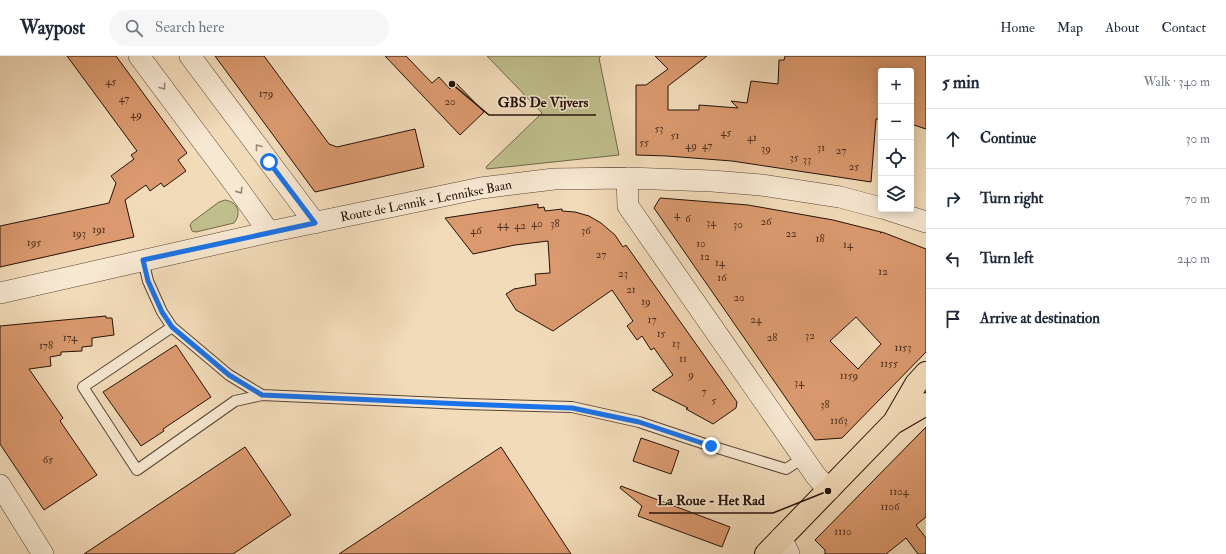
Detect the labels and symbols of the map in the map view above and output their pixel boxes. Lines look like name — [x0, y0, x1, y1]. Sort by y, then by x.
house number: 45 — [106, 75, 117, 88]
one-way arrow — [158, 83, 165, 90]
house number: 179 — [259, 87, 273, 100]
callout: GBS De Vijvers — [489, 89, 596, 115]
house number: 47 — [119, 92, 129, 105]
text: GBS De Vijvers — [498, 94, 588, 111]
house number: 20 — [444, 95, 456, 108]
house number: 49 — [130, 108, 142, 121]
house number: 53 — [654, 122, 664, 135]
house number: 45 — [721, 126, 732, 139]
house number: 51 — [671, 129, 679, 142]
house number: 41 — [747, 131, 757, 144]
house number: 55 — [639, 136, 649, 149]
house number: 49 — [685, 139, 697, 152]
house number: 47 — [702, 139, 712, 152]
house number: 31 — [817, 141, 825, 154]
house number: 39 — [761, 142, 771, 155]
one-way arrow — [256, 144, 263, 151]
house number: 27 — [836, 144, 846, 157]
house number: 35 — [789, 151, 799, 164]
route start — [260, 153, 278, 171]
house number: 33 — [803, 153, 811, 166]
house number: 25 — [849, 160, 859, 173]
street label: Route de Lennik - Lennikse Baan — [339, 176, 513, 225]
one-way arrow — [235, 187, 242, 194]
house number: 4 — [674, 208, 681, 221]
house number: 6 — [685, 212, 692, 225]
house number: 26 — [760, 215, 773, 228]
house number: 34 — [706, 216, 717, 229]
house number: 40 — [531, 217, 543, 230]
house number: 38 — [550, 217, 560, 230]
house number: 44 — [497, 218, 510, 231]
house number: 30 — [733, 218, 743, 231]
house number: 42 — [514, 219, 526, 232]
house number: 191 — [92, 223, 106, 236]
house number: 46 — [470, 224, 483, 237]
house number: 36 — [581, 224, 592, 237]
house number: 193 — [72, 227, 86, 240]
house number: 22 — [785, 227, 797, 240]
house number: 18 — [815, 232, 825, 245]
house number: 195 — [27, 236, 41, 249]
house number: 10 — [696, 237, 706, 250]
house number: 14 — [843, 238, 854, 251]
house number: 27 — [596, 248, 606, 261]
house number: 12 — [700, 250, 710, 263]
house number: 14 — [715, 256, 726, 269]
house number: 12 — [878, 265, 888, 278]
house number: 23 — [618, 267, 628, 280]
house number: 16 — [717, 271, 728, 284]
house number: 21 — [626, 283, 636, 296]
house number: 20 — [733, 291, 745, 304]
house number: 19 — [641, 295, 651, 308]
house number: 17 — [648, 313, 656, 326]
house number: 24 — [750, 313, 763, 326]
house number: 15 — [657, 327, 666, 340]
house number: 32 — [805, 329, 815, 342]
house number: 174 — [63, 331, 78, 344]
house number: 28 — [767, 331, 777, 344]
house number: 13 — [672, 337, 680, 350]
house number: 178 — [39, 339, 53, 352]
house number: 1153 — [895, 341, 911, 354]
house number: 11 — [679, 352, 687, 365]
house number: 1155 — [880, 357, 898, 370]
house number: 9 — [687, 368, 694, 381]
house number: 1159 — [840, 369, 858, 382]
house number: 34 — [794, 376, 805, 389]
house number: 7 — [701, 385, 707, 398]
house number: 5 — [712, 394, 717, 407]
house number: 38 — [820, 398, 830, 411]
house number: 1163 — [830, 414, 848, 427]
route end — [702, 437, 720, 455]
house number: 65 — [43, 453, 53, 466]
house number: 1104 — [889, 485, 910, 498]
callout: La Roue - Het Rad — [649, 487, 773, 513]
text: La Roue - Het Rad — [657, 492, 765, 509]
house number: 1106 — [881, 500, 901, 513]
house number: 1110 — [834, 525, 852, 538]

